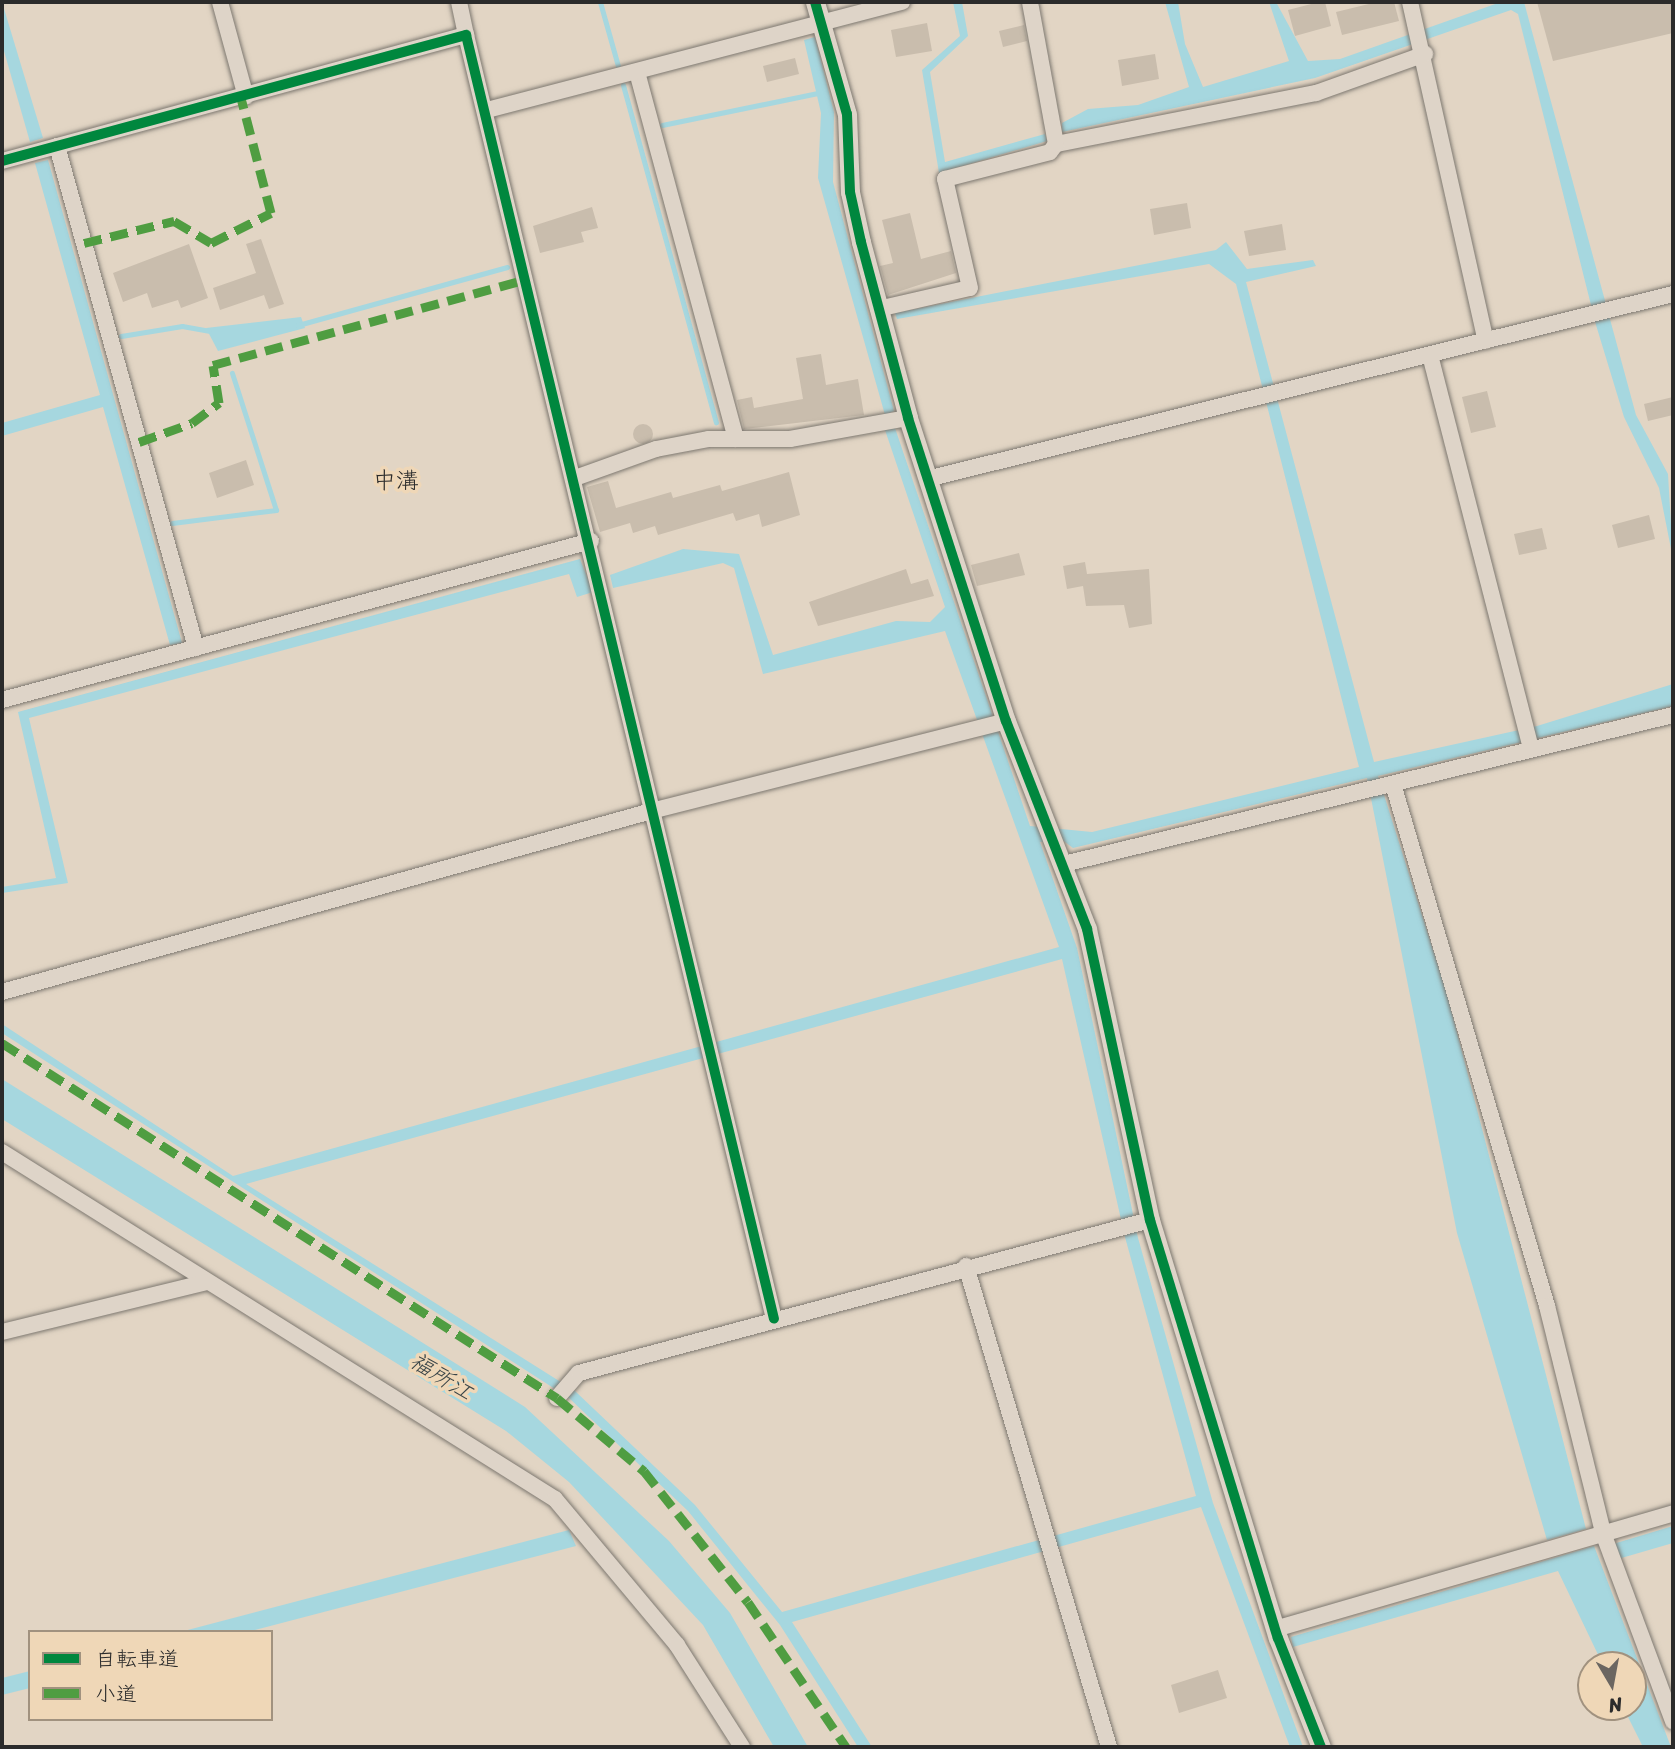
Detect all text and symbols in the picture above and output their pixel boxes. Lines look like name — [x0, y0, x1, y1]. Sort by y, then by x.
district label: 中溝 — [373, 467, 419, 495]
water label: 福所江 — [404, 1347, 478, 1407]
legend — [28, 1630, 273, 1721]
text: 自転車道 — [95, 1640, 179, 1678]
north arrow — [1577, 1651, 1647, 1721]
text: 小道 — [95, 1675, 137, 1713]
text: N — [1606, 1688, 1625, 1723]

